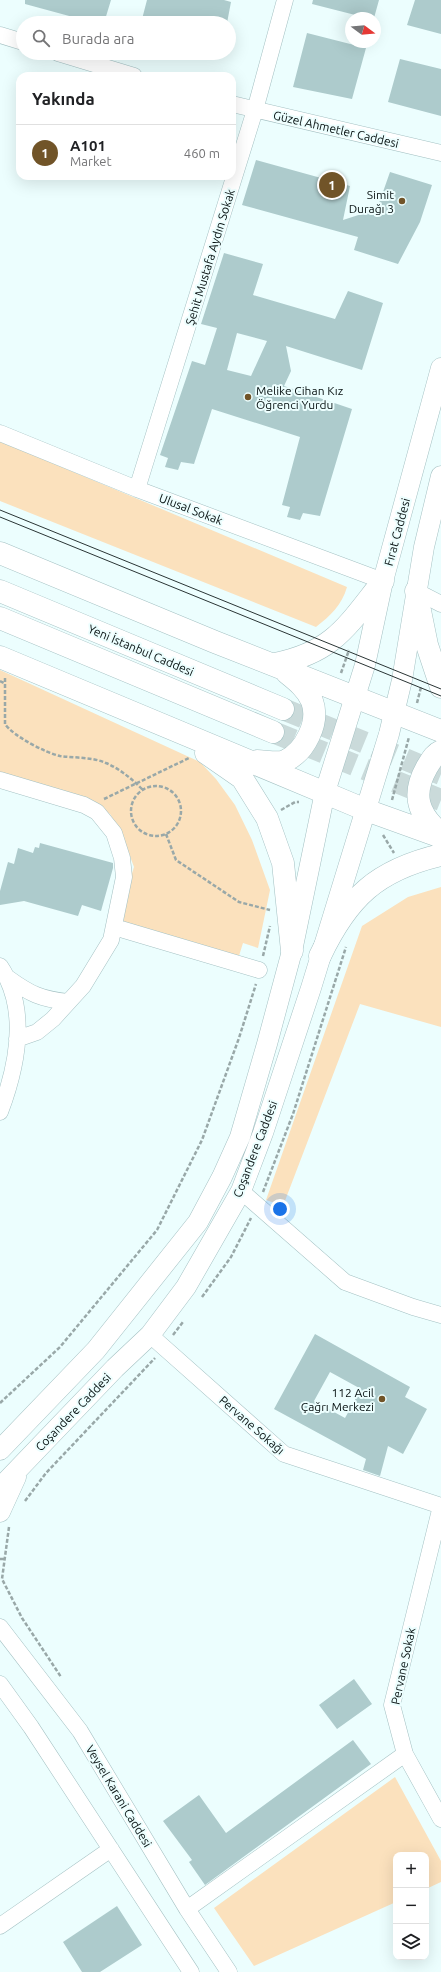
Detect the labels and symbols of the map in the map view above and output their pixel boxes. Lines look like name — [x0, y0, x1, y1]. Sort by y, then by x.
north arrow — [345, 12, 381, 48]
street label: Güzel Ahmetler Caddesi — [272, 108, 400, 150]
pin: 1 — [319, 170, 345, 200]
street label: Şehit Mustafa Aydın Sokak — [183, 187, 237, 327]
place label: Simit Durağı 3 — [349, 188, 394, 215]
marker: Simit Durağı 3 — [397, 196, 407, 206]
place label: Melike Cihan Kız Öğrenci Yurdu — [256, 384, 344, 411]
marker: Melike Cihan Kız Öğrenci Yurdu — [243, 392, 253, 402]
street label: Ulusal Sokak — [157, 491, 225, 527]
street label: Fırat Caddesi — [382, 497, 412, 567]
street label: Yeni İstanbul Caddesi — [86, 622, 196, 678]
street label: Coşandere Caddesi — [231, 1099, 279, 1199]
your location — [270, 1199, 290, 1219]
street label: Coşandere Caddesi — [33, 1371, 113, 1453]
place label: 112 Acil Çağrı Merkezi — [301, 1386, 374, 1413]
street label: Pervane Sokağı — [217, 1393, 287, 1457]
marker: 112 Acil Çağrı Merkezi — [377, 1394, 387, 1404]
street label: Pervane Sokak — [389, 1626, 417, 1706]
street label: Veysel Karani Caddesi — [83, 1743, 155, 1849]

